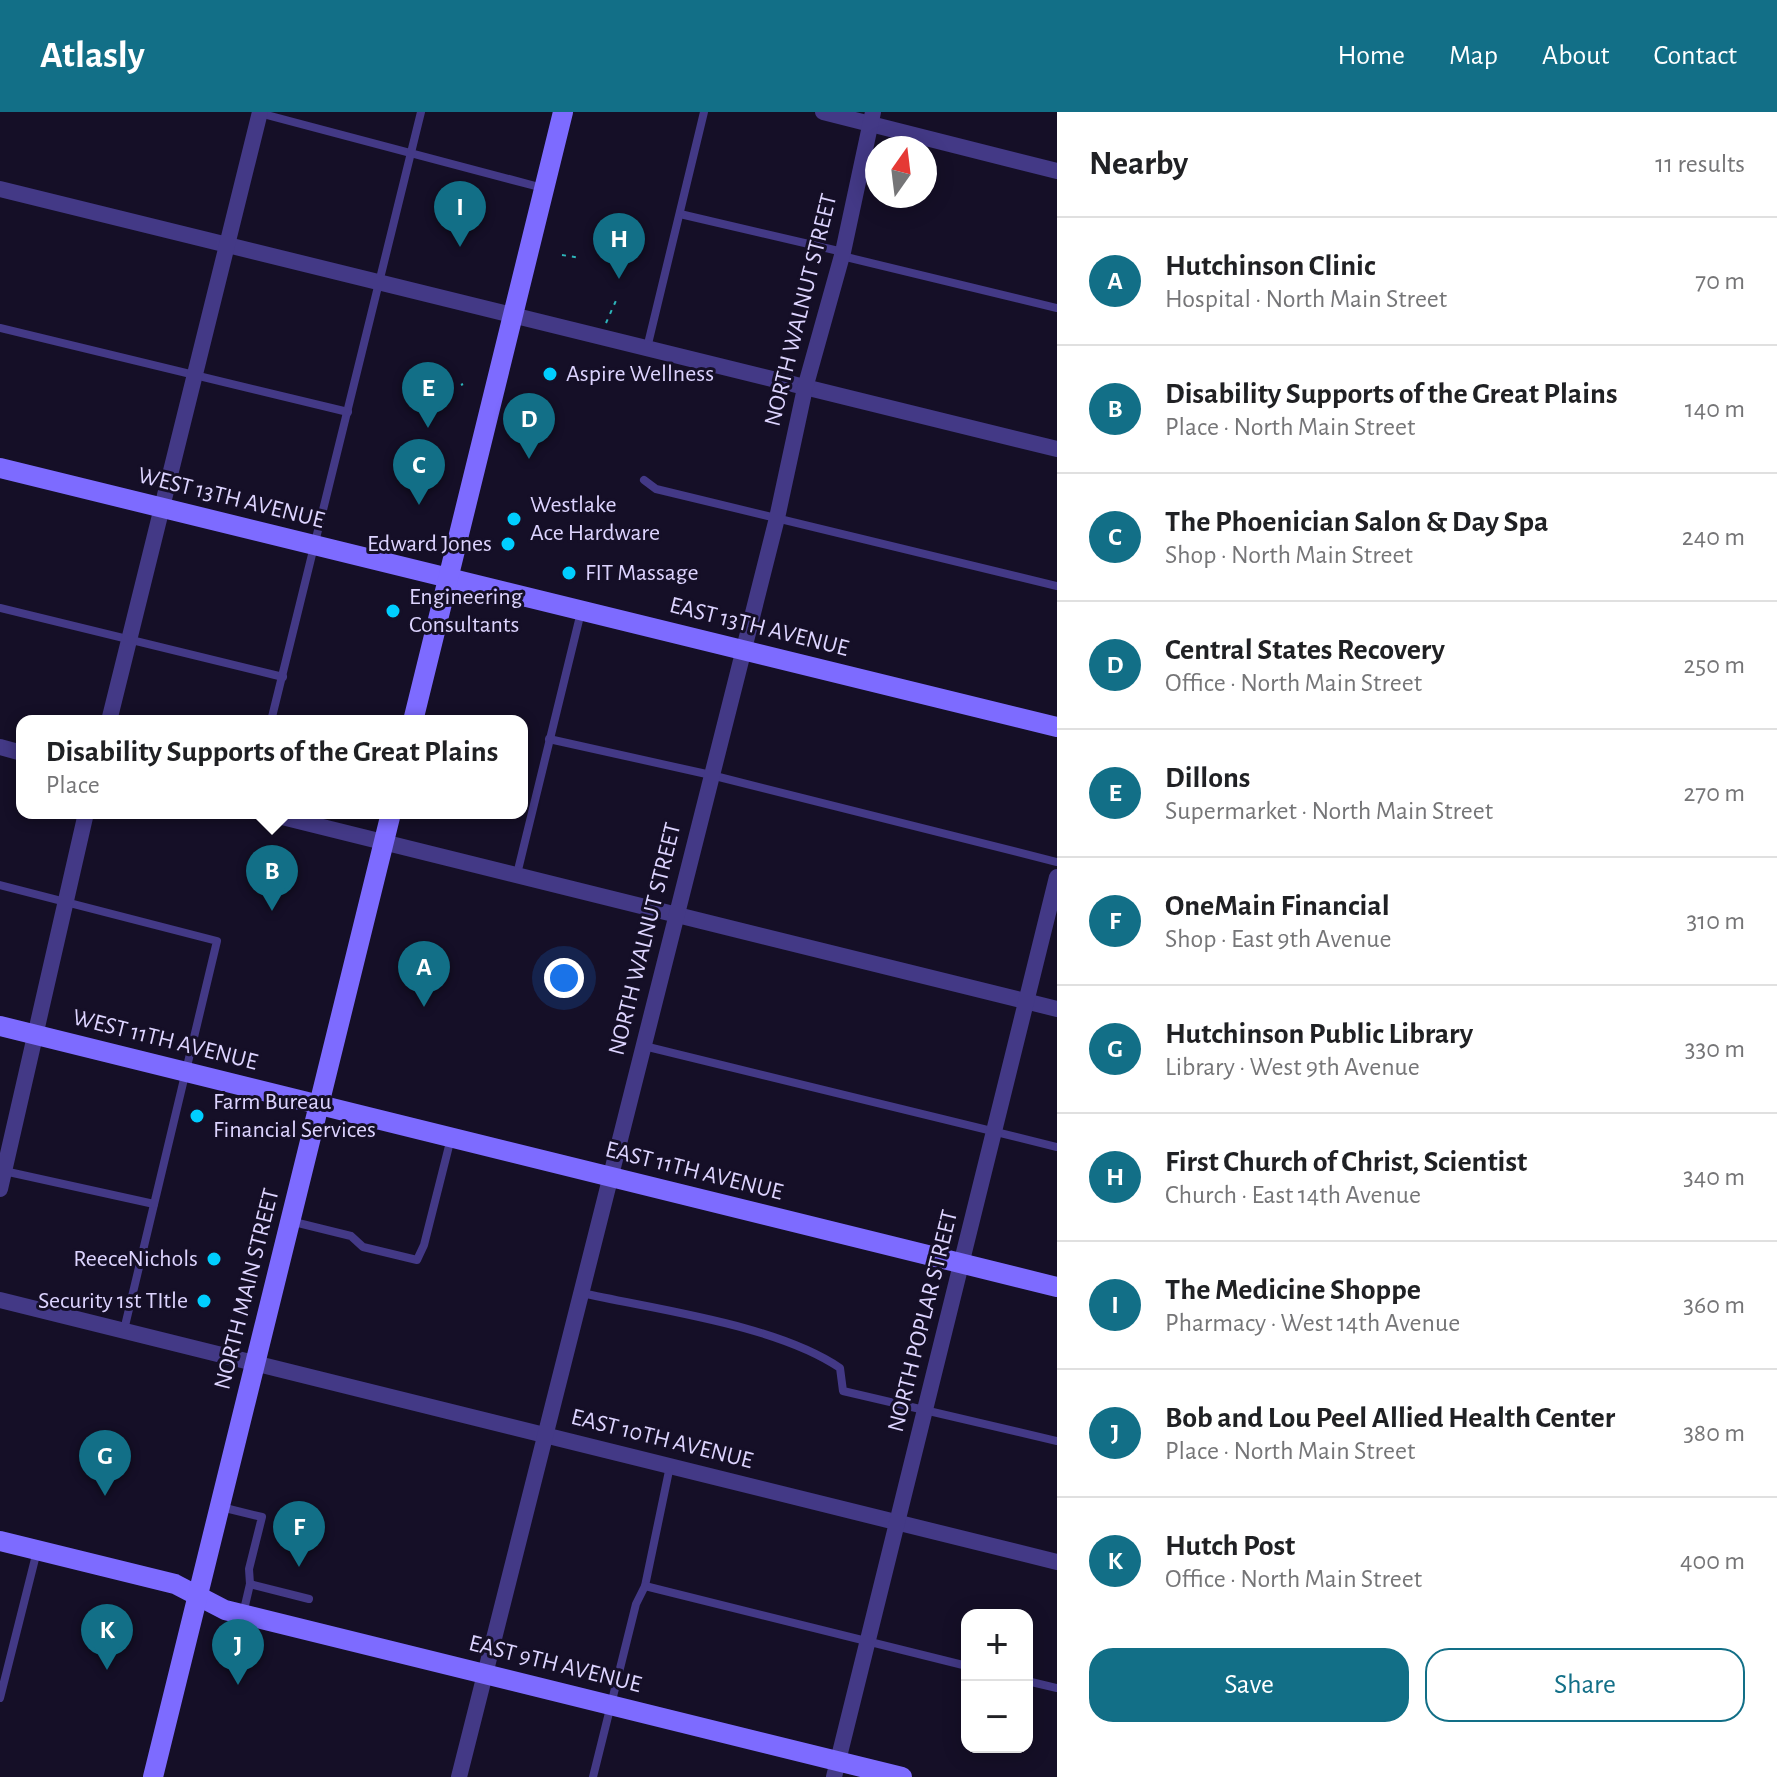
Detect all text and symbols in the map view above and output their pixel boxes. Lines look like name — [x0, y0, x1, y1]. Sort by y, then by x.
text: Atlasly — [40, 37, 145, 75]
text: Home — [1338, 42, 1405, 70]
text: Map — [1449, 42, 1498, 70]
text: About — [1542, 42, 1610, 70]
text: Contact — [1654, 42, 1737, 70]
north arrow — [865, 136, 937, 208]
text: Nearby — [1089, 147, 1188, 181]
text: 11 results — [1655, 151, 1745, 177]
pin: I — [434, 181, 486, 247]
street label: NORTH WALNUT STREET — [760, 191, 842, 429]
pin: H — [593, 213, 645, 279]
text: Hutchinson Clinic — [1165, 251, 1375, 281]
text: A — [1107, 268, 1123, 294]
text: 70 m — [1695, 268, 1745, 294]
text: Hospital · North Main Street — [1165, 286, 1447, 312]
pin: E — [402, 362, 454, 428]
place label: Aspire Wellness — [566, 362, 714, 386]
marker: Aspire Wellness — [541, 365, 559, 383]
text: Disability Supports of the Great Plains — [1165, 379, 1617, 409]
pin: D — [503, 393, 555, 459]
text: B — [1107, 396, 1123, 422]
text: 140 m — [1685, 396, 1745, 422]
text: Place · North Main Street — [1165, 414, 1415, 440]
pin: C — [393, 439, 445, 505]
street label: WEST 13TH AVENUE — [135, 463, 327, 533]
place label: Westlake Ace Hardware — [530, 493, 660, 545]
text: The Phoenician Salon & Day Spa — [1165, 507, 1548, 537]
marker: Westlake Ace Hardware — [505, 510, 523, 528]
text: C — [1108, 524, 1122, 550]
text: 240 m — [1682, 524, 1745, 550]
place label: Edward Jones — [367, 532, 492, 556]
marker: Edward Jones — [499, 535, 517, 553]
text: Shop · North Main Street — [1165, 542, 1413, 568]
place label: FIT Massage — [585, 561, 699, 585]
marker: FIT Massage — [560, 564, 578, 582]
place label: Engineering Consultants — [409, 585, 523, 637]
street label: EAST 13TH AVENUE — [667, 593, 851, 661]
marker: Engineering Consultants — [384, 602, 402, 620]
text: Central States Recovery — [1165, 635, 1445, 665]
text: D — [1106, 652, 1124, 678]
text: 250 m — [1683, 652, 1745, 678]
text: Office · North Main Street — [1165, 670, 1422, 696]
popup — [16, 715, 528, 819]
text: Disability Supports of the Great Plains — [46, 737, 498, 767]
text: Dillons — [1165, 763, 1250, 793]
text: Place — [46, 772, 100, 798]
text: E — [1108, 780, 1122, 806]
text: 270 m — [1684, 780, 1745, 806]
text: Supermarket · North Main Street — [1165, 798, 1493, 824]
street label: NORTH WALNUT STREET — [604, 820, 686, 1058]
pin: B — [246, 845, 298, 911]
text: OneMain Financial — [1165, 891, 1390, 921]
text: F — [1109, 908, 1121, 934]
text: 310 m — [1687, 908, 1745, 934]
text: Shop · East 9th Avenue — [1165, 926, 1391, 952]
pin: A — [398, 941, 450, 1007]
your location — [544, 958, 584, 998]
street label: WEST 11TH AVENUE — [70, 1005, 260, 1075]
text: Hutchinson Public Library — [1165, 1019, 1473, 1049]
text: G — [1107, 1036, 1123, 1062]
text: 330 m — [1685, 1036, 1745, 1062]
text: Library · West 9th Avenue — [1165, 1054, 1420, 1080]
place label: Farm Bureau Financial Services — [213, 1090, 376, 1142]
marker: Farm Bureau Financial Services — [188, 1107, 206, 1125]
street label: EAST 11TH AVENUE — [603, 1137, 786, 1205]
text: First Church of Christ, Scientist — [1165, 1147, 1527, 1177]
text: H — [1106, 1164, 1124, 1190]
text: 340 m — [1683, 1164, 1745, 1190]
text: Church · East 14th Avenue — [1165, 1182, 1421, 1208]
street label: NORTH MAIN STREET — [210, 1186, 284, 1392]
street label: NORTH POPLAR STREET — [884, 1207, 962, 1435]
place label: ReeceNichols — [73, 1247, 198, 1271]
marker: ReeceNichols — [205, 1250, 223, 1268]
text: The Medicine Shoppe — [1165, 1275, 1421, 1305]
place label: Security 1st TItle — [38, 1289, 188, 1313]
marker: Security 1st TItle — [195, 1292, 213, 1310]
text: I — [1111, 1292, 1119, 1318]
text: 360 m — [1683, 1292, 1745, 1318]
text: Pharmacy · West 14th Avenue — [1165, 1310, 1460, 1336]
text: Bob and Lou Peel Allied Health Center — [1165, 1403, 1615, 1433]
street label: EAST 10TH AVENUE — [569, 1405, 756, 1473]
text: J — [1111, 1420, 1119, 1446]
text: 380 m — [1683, 1420, 1745, 1446]
pin: G — [79, 1430, 131, 1496]
text: Place · North Main Street — [1165, 1438, 1415, 1464]
pin: F — [273, 1501, 325, 1567]
text: Hutch Post — [1165, 1531, 1295, 1561]
text: K — [1107, 1548, 1123, 1574]
text: 400 m — [1680, 1548, 1745, 1574]
text: Office · North Main Street — [1165, 1566, 1422, 1592]
pin: K — [81, 1604, 133, 1670]
map controls — [961, 1609, 1033, 1753]
button: + — [961, 1609, 1033, 1681]
pin: J — [212, 1619, 264, 1685]
street label: EAST 9TH AVENUE — [466, 1631, 644, 1697]
button: Save — [1089, 1648, 1409, 1722]
button: Share — [1425, 1648, 1745, 1722]
button: − — [961, 1681, 1033, 1753]

